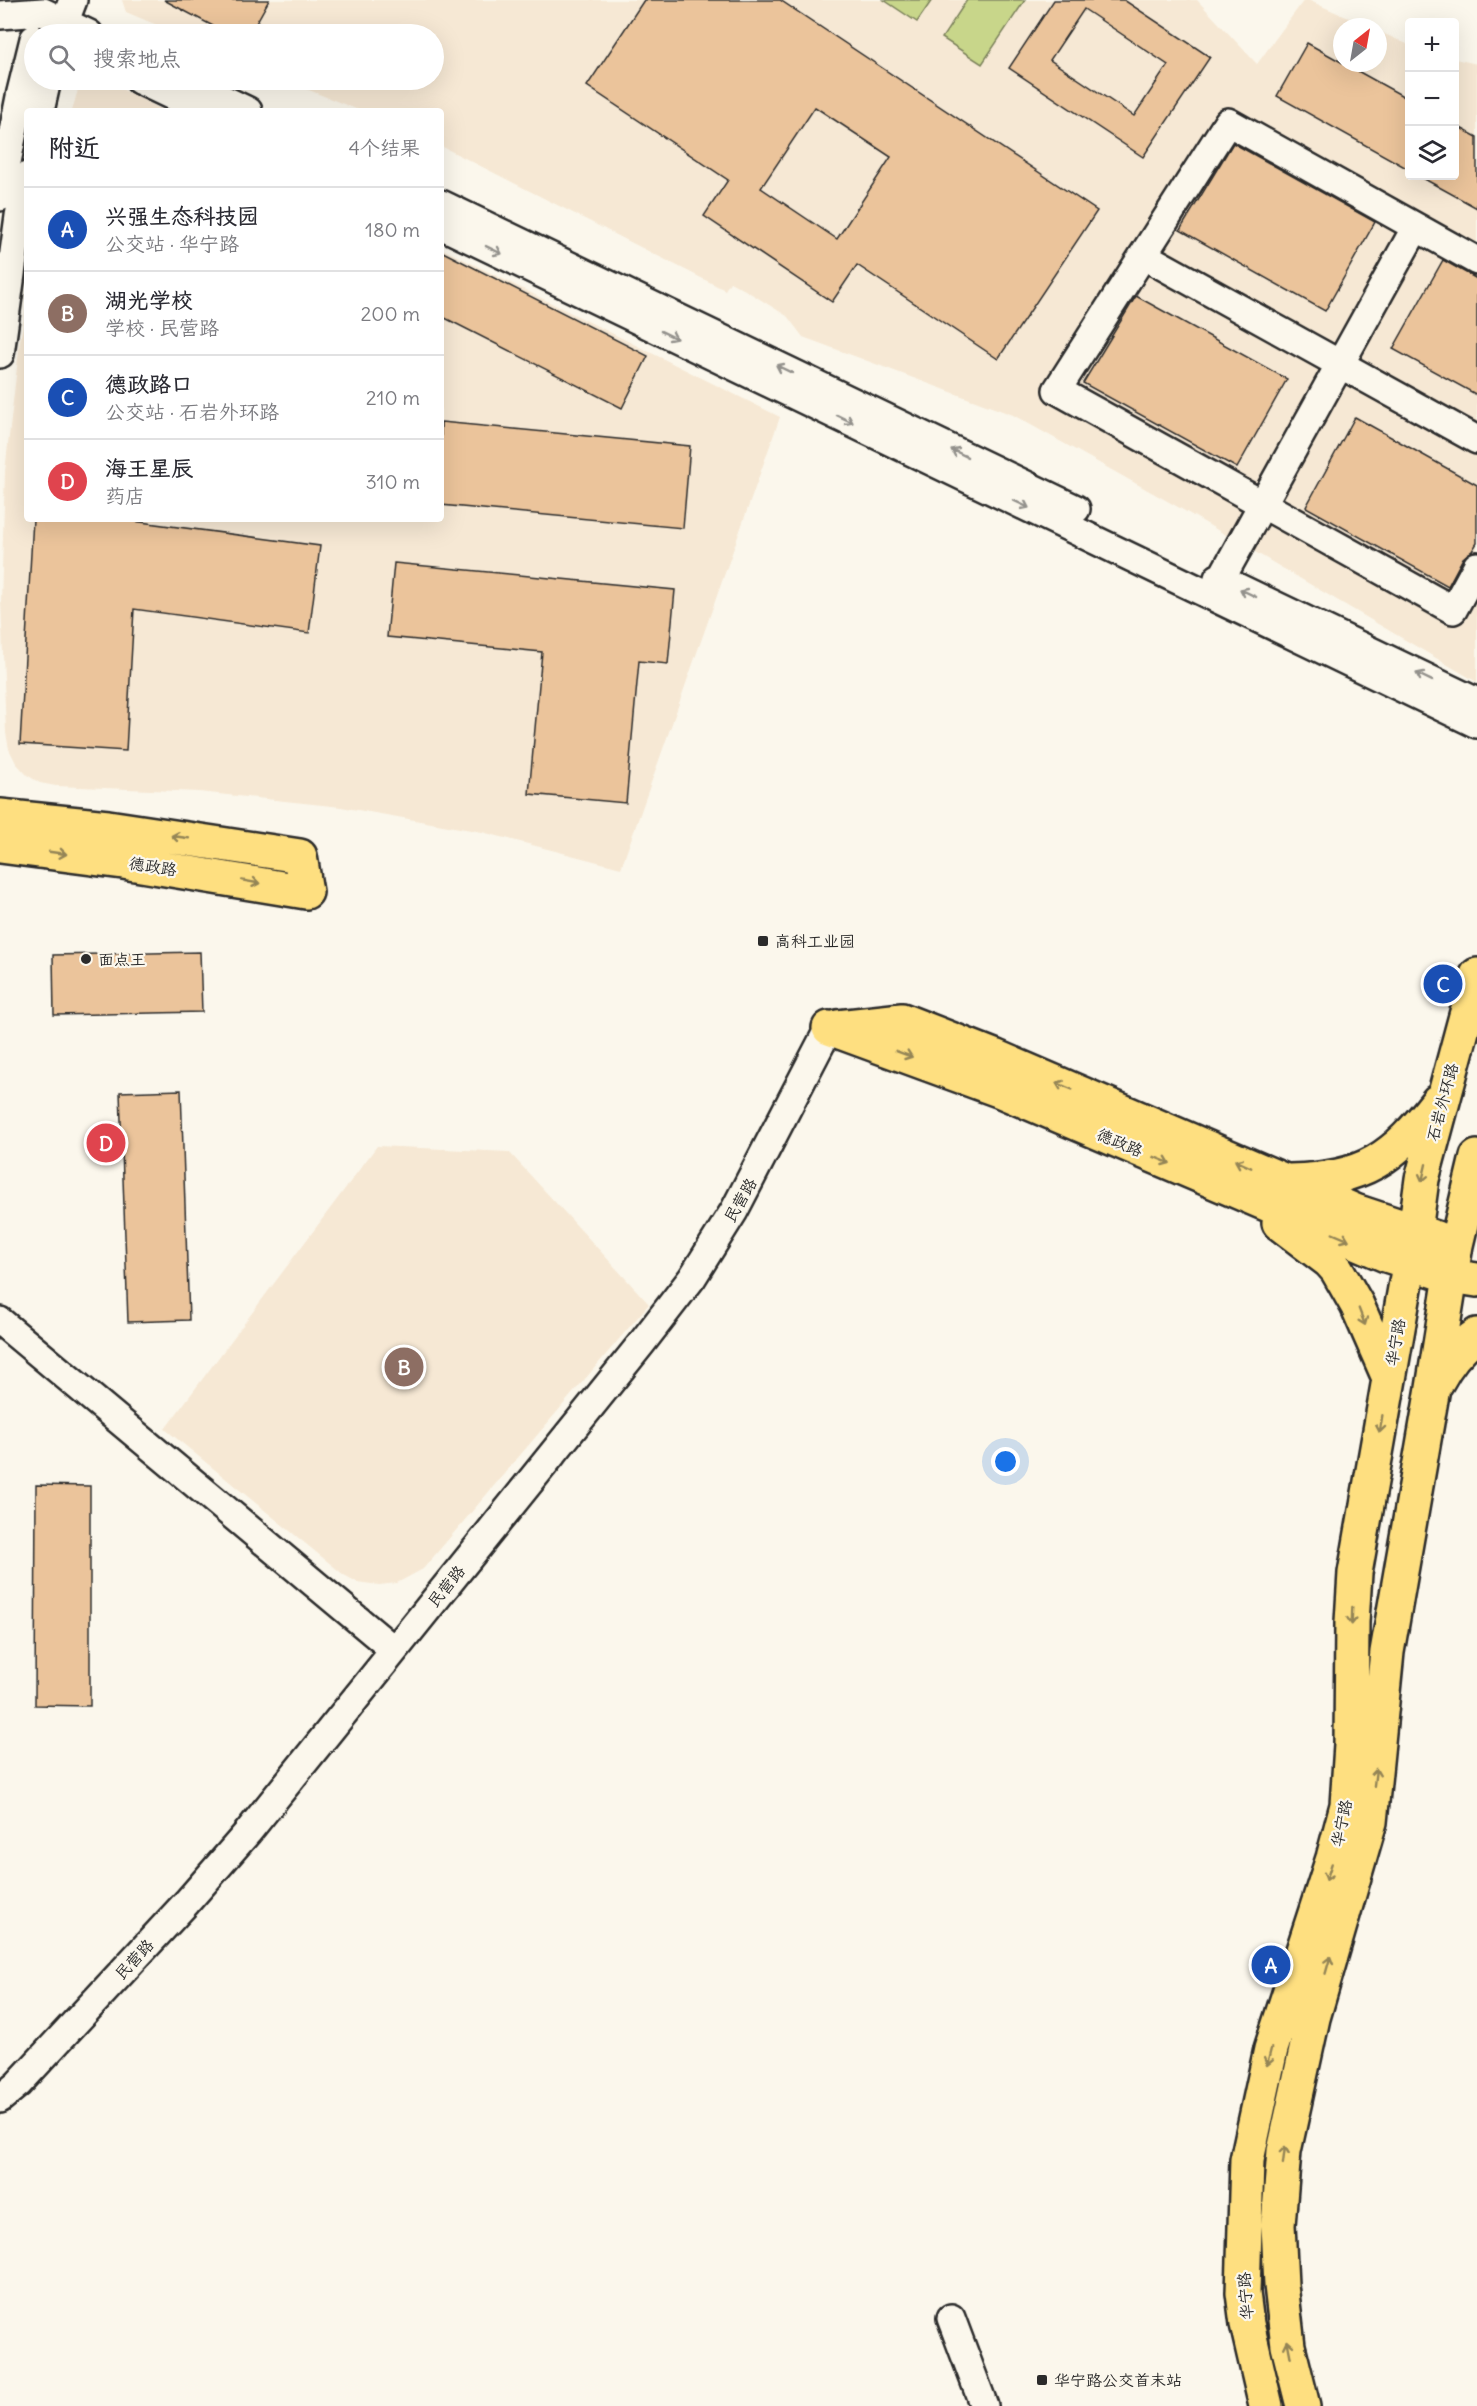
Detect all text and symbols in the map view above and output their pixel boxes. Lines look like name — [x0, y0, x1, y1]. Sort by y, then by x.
north arrow — [1333, 18, 1387, 72]
map controls — [1405, 18, 1459, 180]
button: + — [1405, 18, 1459, 72]
search box — [24, 24, 444, 90]
icon: search — [45, 41, 78, 74]
text: 搜索地点 — [93, 44, 181, 72]
button: − — [1405, 72, 1459, 126]
button: layers — [1405, 126, 1459, 180]
text: 附近 — [48, 131, 100, 164]
text: 4个结果 — [348, 135, 420, 160]
text: 兴强生态科技园 — [105, 202, 259, 230]
text: A — [61, 217, 74, 242]
text: 180 m — [365, 217, 420, 242]
text: 公交站 · 华宁路 — [105, 231, 239, 256]
one-way arrow — [484, 245, 502, 257]
text: 湖光学校 — [105, 286, 193, 314]
text: B — [61, 301, 74, 326]
text: 200 m — [360, 301, 420, 326]
text: 学校 · 民营路 — [105, 315, 219, 340]
one-way arrow — [660, 329, 678, 341]
one-way arrow — [775, 362, 793, 374]
text: 德政路口 — [105, 370, 193, 398]
text: C — [61, 385, 74, 410]
text: 210 m — [366, 385, 420, 410]
text: 公交站 · 石岩外环路 — [105, 399, 279, 424]
one-way arrow — [836, 414, 854, 426]
one-way arrow — [951, 447, 969, 459]
text: 海王星辰 — [105, 454, 193, 482]
text: D — [60, 469, 75, 494]
text: 310 m — [365, 469, 420, 494]
text: 药店 — [105, 483, 145, 508]
one-way arrow — [1011, 499, 1029, 510]
one-way arrow — [1240, 586, 1258, 598]
one-way arrow — [1416, 671, 1434, 682]
one-way arrow — [170, 831, 190, 842]
one-way arrow — [48, 847, 67, 858]
street label: 德政路 — [128, 852, 178, 880]
one-way arrow — [240, 877, 260, 888]
place label: 高科工业园 — [775, 931, 855, 951]
marker: 高科工业园 — [756, 934, 770, 948]
place label: 面点王 — [98, 949, 146, 969]
marker: 面点王 — [79, 952, 93, 966]
pin: C — [1424, 962, 1462, 1006]
one-way arrow — [894, 1049, 913, 1060]
street label: 石岩外环路 — [1422, 1061, 1462, 1143]
one-way arrow — [1056, 1080, 1074, 1091]
pin: D — [86, 1120, 126, 1166]
street label: 德政路 — [1094, 1123, 1146, 1161]
one-way arrow — [1153, 1155, 1171, 1166]
one-way arrow — [1235, 1157, 1253, 1169]
one-way arrow — [1417, 1163, 1429, 1182]
street label: 民营路 — [719, 1174, 761, 1226]
one-way arrow — [1332, 1232, 1350, 1243]
one-way arrow — [1357, 1308, 1368, 1326]
street label: 华宁路 — [1381, 1317, 1409, 1367]
pin: B — [384, 1344, 424, 1390]
one-way arrow — [1375, 1413, 1386, 1433]
your location — [991, 1447, 1020, 1476]
street label: 民营路 — [423, 1561, 469, 1611]
one-way arrow — [1347, 1606, 1358, 1626]
one-way arrow — [1370, 1767, 1381, 1787]
street label: 华宁路 — [1326, 1797, 1356, 1849]
one-way arrow — [1322, 1862, 1333, 1881]
street label: 民营路 — [110, 1935, 158, 1983]
pin: A — [1252, 1942, 1290, 1988]
one-way arrow — [1323, 1956, 1334, 1975]
one-way arrow — [1262, 2047, 1274, 2066]
one-way arrow — [1279, 2146, 1290, 2165]
street label: 华宁路 — [1233, 2271, 1257, 2321]
one-way arrow — [1283, 2340, 1295, 2359]
place label: 华宁路公交首末站 — [1054, 2370, 1182, 2390]
marker: 华宁路公交首末站 — [1035, 2373, 1049, 2387]

